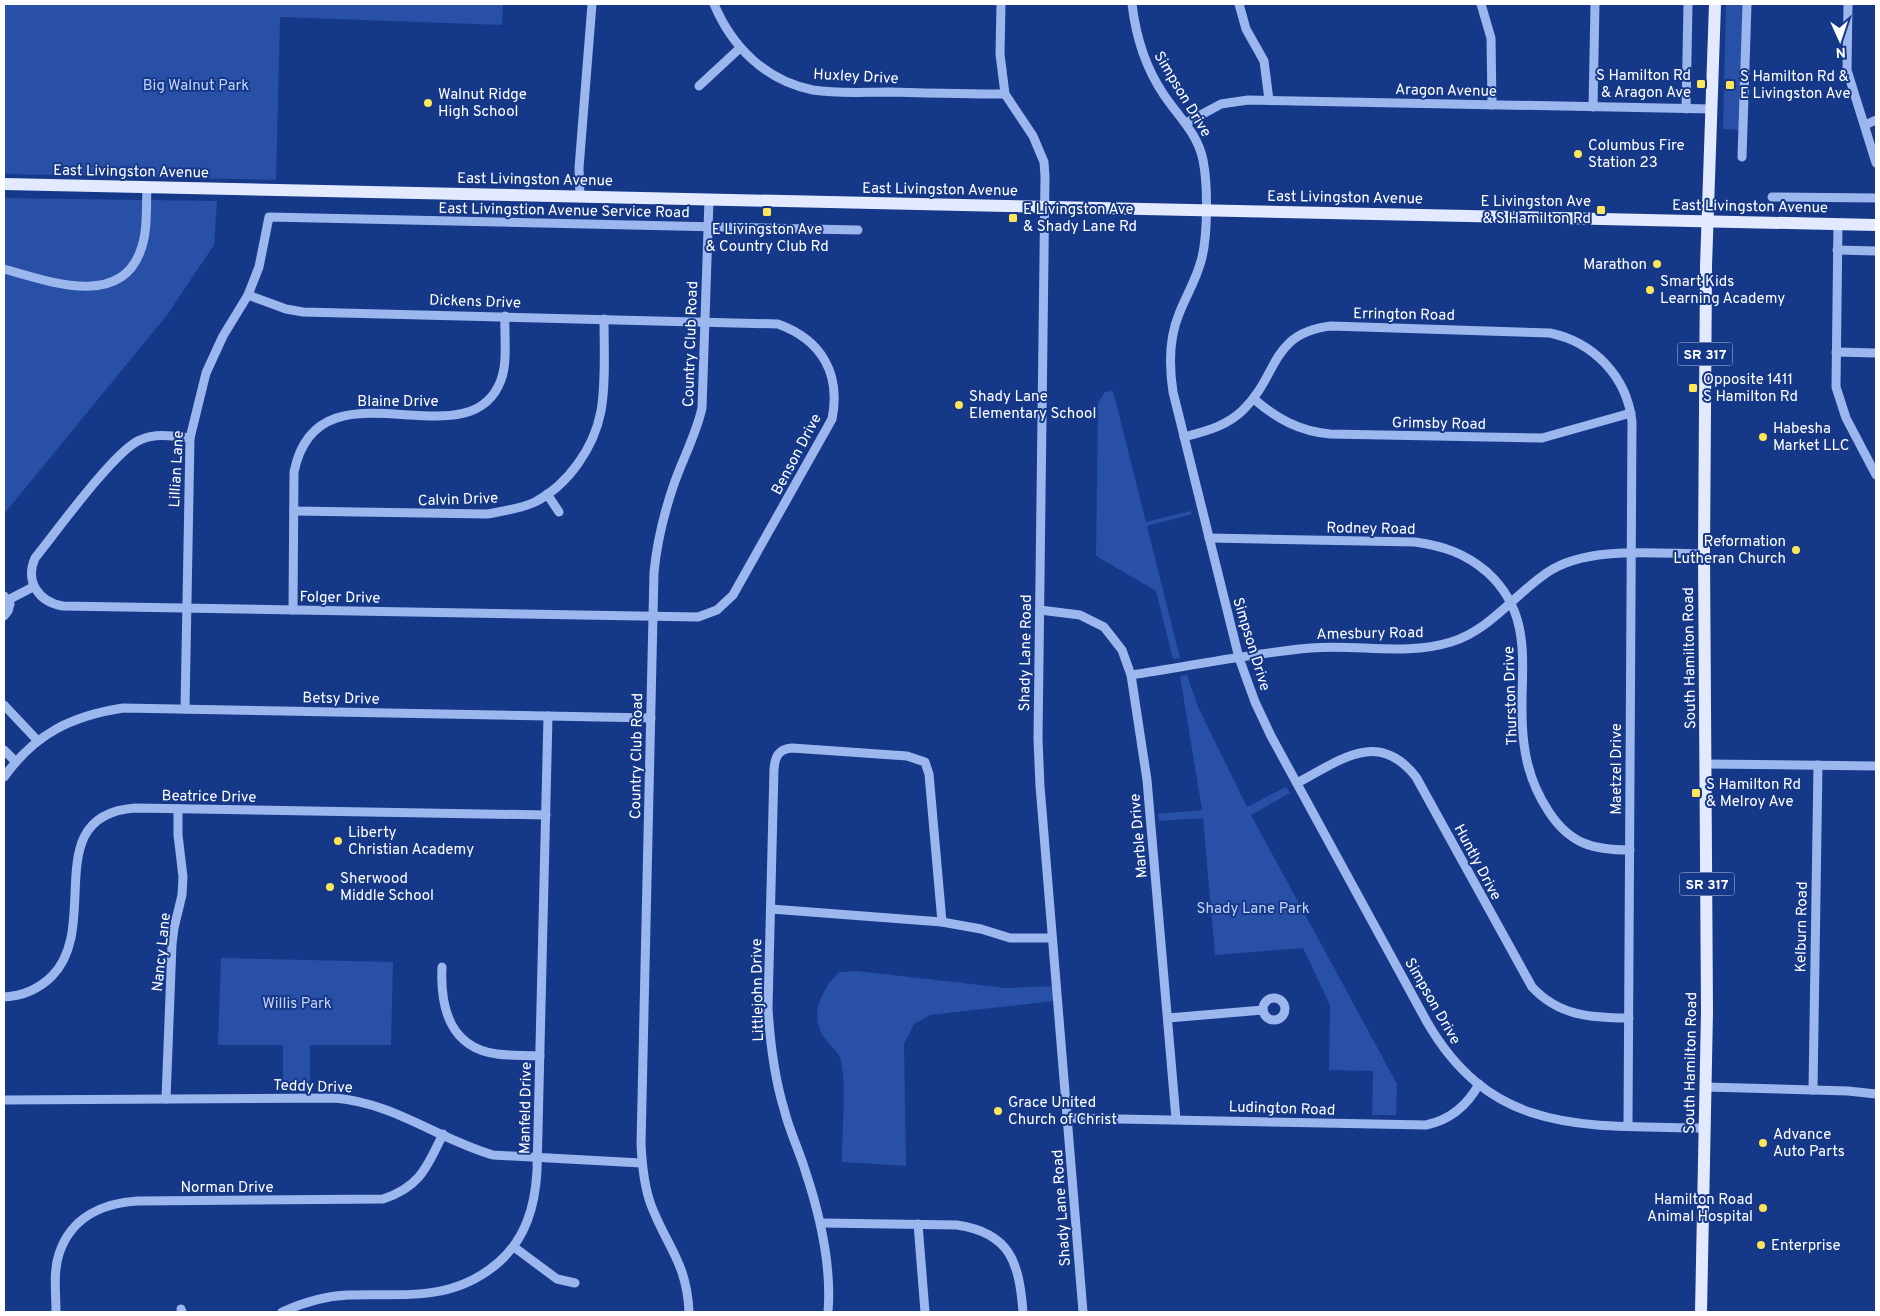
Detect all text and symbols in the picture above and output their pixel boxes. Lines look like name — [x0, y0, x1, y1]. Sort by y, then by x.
north arrow — [1815, 15, 1865, 65]
text: N — [1835, 43, 1846, 60]
street label: Simpson Drive — [1149, 48, 1215, 141]
street label: Huxley Drive — [813, 66, 899, 89]
place label: S Hamilton Rd & Aragon Ave — [1596, 67, 1691, 103]
place label: S Hamilton Rd & E Livingston Ave — [1740, 68, 1851, 104]
park label: Big Walnut Park — [143, 77, 249, 96]
marker: S Hamilton Rd & Aragon Ave — [1695, 78, 1707, 90]
marker: S Hamilton Rd & E Livingston Ave — [1724, 79, 1736, 91]
street label: Aragon Avenue — [1395, 81, 1497, 102]
place label: Walnut Ridge High School — [438, 86, 527, 122]
marker: Walnut Ridge High School — [422, 97, 434, 109]
place label: Columbus Fire Station 23 — [1588, 137, 1685, 173]
marker: Columbus Fire Station 23 — [1572, 148, 1584, 160]
street label: East Livingston Avenue — [53, 162, 209, 183]
street label: East Livingston Avenue — [457, 170, 613, 191]
street label: East Livingston Avenue — [862, 180, 1018, 201]
street label: East Livingston Avenue — [1267, 188, 1423, 209]
place label: E Livingston Ave & S Hamilton Rd — [1481, 193, 1591, 229]
street label: East Livingston Avenue — [1672, 197, 1828, 218]
street label: East Livingstion Avenue Service Road — [438, 200, 690, 223]
place label: E Livingston Ave & Shady Lane Rd — [1023, 201, 1137, 237]
marker: E Livingston Ave & S Hamilton Rd — [1595, 204, 1607, 216]
marker: E Livingston Ave & Country Club Rd — [761, 206, 773, 218]
marker: E Livingston Ave & Shady Lane Rd — [1007, 212, 1019, 224]
place label: E Livingston Ave & Country Club Rd — [705, 221, 829, 257]
place label: Marathon — [1583, 256, 1647, 275]
marker: Marathon — [1651, 258, 1663, 270]
place label: Smart Kids Learning Academy — [1660, 273, 1785, 309]
street label: Country Club Road — [680, 281, 703, 407]
marker: Smart Kids Learning Academy — [1644, 284, 1656, 296]
street label: Dickens Drive — [429, 291, 521, 314]
street label: Errington Road — [1353, 305, 1455, 326]
road number: SR 317 — [1678, 342, 1732, 366]
place label: Opposite 1411 S Hamilton Rd — [1703, 371, 1798, 407]
marker: Opposite 1411 S Hamilton Rd — [1687, 382, 1699, 394]
place label: Shady Lane Elementary School — [969, 388, 1096, 424]
street label: Blaine Drive — [357, 393, 439, 412]
marker: Shady Lane Elementary School — [953, 399, 965, 411]
street label: Benson Drive — [768, 411, 827, 499]
street label: Grimsby Road — [1392, 414, 1486, 435]
place label: Habesha Market LLC — [1773, 420, 1849, 456]
street label: Lillian Lane — [166, 430, 189, 508]
marker: Habesha Market LLC — [1757, 431, 1769, 443]
street label: Calvin Drive — [417, 490, 499, 511]
street label: Rodney Road — [1326, 519, 1416, 540]
place label: Reformation Lutheran Church — [1673, 533, 1786, 569]
marker: Reformation Lutheran Church — [1790, 544, 1802, 556]
street label: South Hamilton Road — [1680, 587, 1701, 729]
street label: Folger Drive — [299, 588, 381, 609]
street label: Shady Lane Road — [1016, 594, 1037, 712]
street label: Simpson Drive — [1227, 595, 1274, 693]
street label: Amesbury Road — [1316, 624, 1424, 645]
street label: Thurston Drive — [1500, 646, 1523, 746]
street label: Betsy Drive — [302, 689, 380, 710]
street label: Country Club Road — [627, 693, 648, 819]
street label: Maetzel Drive — [1608, 723, 1627, 815]
place label: S Hamilton Rd & Melroy Ave — [1706, 776, 1801, 812]
street label: Beatrice Drive — [161, 787, 257, 808]
marker: S Hamilton Rd & Melroy Ave — [1690, 787, 1702, 799]
street label: Marble Drive — [1126, 793, 1153, 879]
street label: Huntly Drive — [1449, 821, 1505, 904]
place label: Liberty Christian Academy — [348, 824, 474, 860]
marker: Liberty Christian Academy — [332, 835, 344, 847]
place label: Sherwood Middle School — [340, 870, 434, 906]
road number: SR 317 — [1680, 872, 1734, 896]
marker: Sherwood Middle School — [324, 881, 336, 893]
street label: Kelburn Road — [1792, 881, 1813, 973]
park label: Shady Lane Park — [1196, 900, 1310, 919]
street label: Nancy Lane — [149, 912, 176, 993]
street label: Littlejohn Drive — [748, 938, 769, 1042]
street label: Simpson Drive — [1399, 955, 1464, 1048]
street label: South Hamilton Road — [1681, 992, 1702, 1134]
park label: Willis Park — [262, 995, 332, 1014]
street label: Manfeld Drive — [516, 1062, 537, 1154]
street label: Teddy Drive — [273, 1077, 353, 1098]
place label: Grace United Church of Christ — [1008, 1094, 1117, 1130]
street label: Ludington Road — [1228, 1098, 1336, 1121]
marker: Grace United Church of Christ — [992, 1105, 1004, 1117]
place label: Advance Auto Parts — [1773, 1126, 1845, 1162]
marker: Advance Auto Parts — [1757, 1137, 1769, 1149]
street label: Shady Lane Road — [1049, 1149, 1076, 1267]
street label: Norman Drive — [180, 1179, 274, 1198]
place label: Hamilton Road Animal Hospital — [1647, 1191, 1753, 1227]
marker: Hamilton Road Animal Hospital — [1757, 1202, 1769, 1214]
place label: Enterprise — [1771, 1237, 1841, 1256]
marker: Enterprise — [1755, 1239, 1767, 1251]

